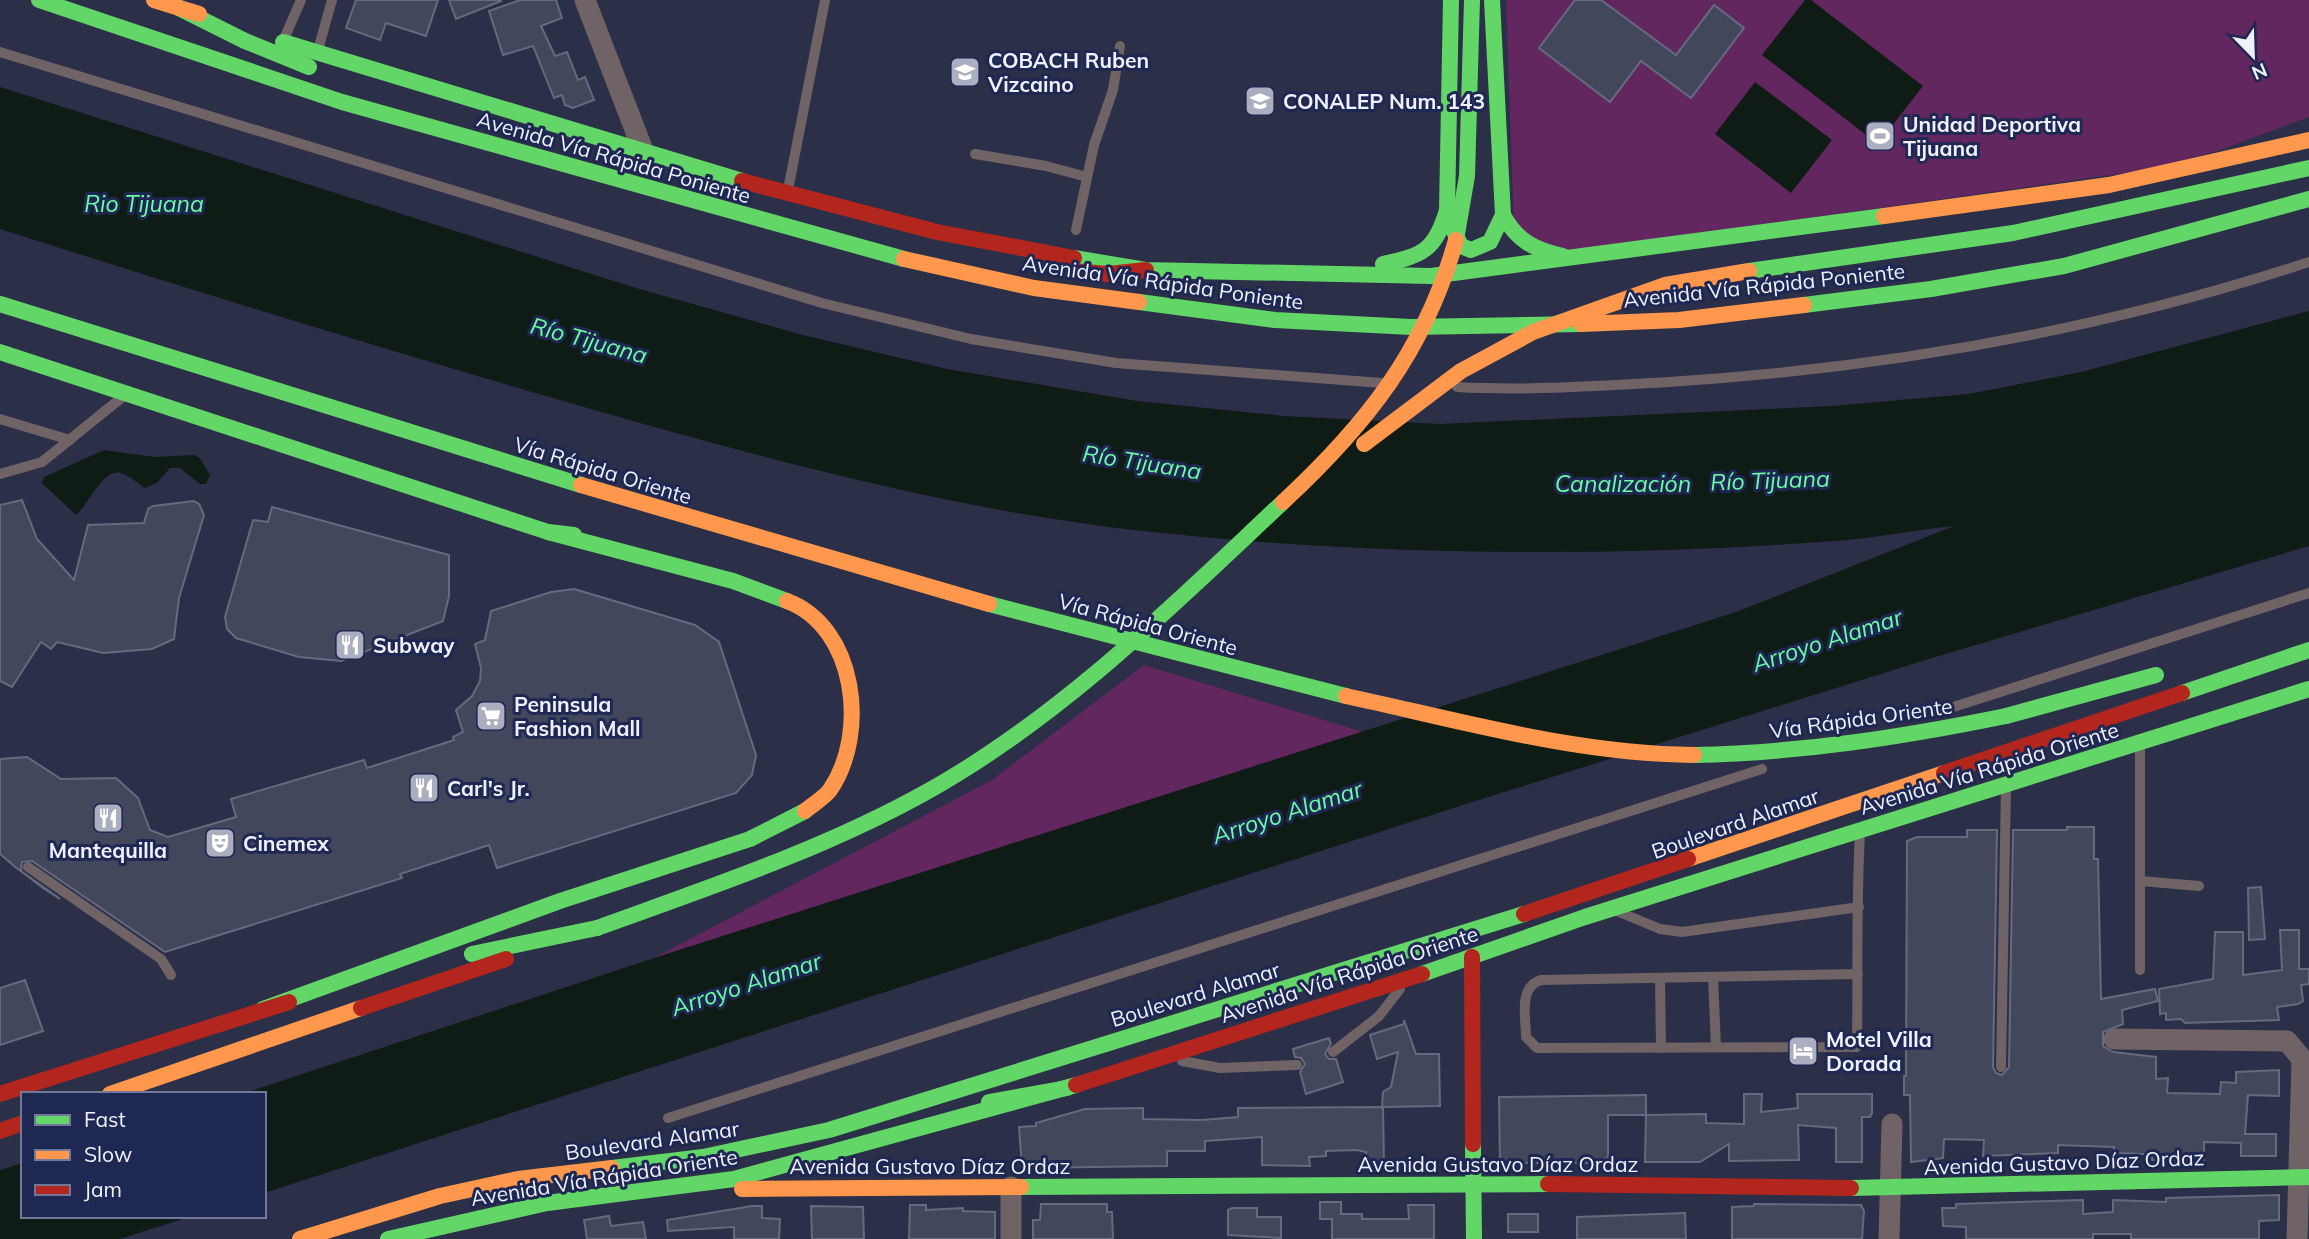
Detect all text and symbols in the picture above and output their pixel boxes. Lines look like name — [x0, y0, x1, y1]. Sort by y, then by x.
north arrow — [2218, 21, 2288, 91]
place label: COBACH Ruben Vizcaino — [987, 47, 1149, 97]
school or university icon: COBACH Ruben Vizcaino — [948, 55, 982, 89]
text: N — [2248, 58, 2271, 85]
school or university icon: CONALEP Num. 143 — [1243, 84, 1277, 118]
place label: CONALEP Num. 143 — [1283, 88, 1485, 114]
street label: Avenida Vía Rápida Poniente — [474, 105, 754, 209]
place label: Unidad Deportiva Tijuana — [1903, 111, 2081, 161]
sports icon: Unidad Deportiva Tijuana — [1863, 119, 1897, 153]
water label: Rio Tijuana — [84, 189, 204, 218]
street label: Avenida Vía Rápida Poniente — [1021, 249, 1305, 315]
street label: Avenida Vía Rápida Poniente — [1622, 257, 1906, 313]
water label: Río Tijuana — [527, 311, 651, 370]
street label: Vía Rápida Oriente — [511, 431, 695, 509]
water label: Río Tijuana — [1081, 438, 1204, 486]
water label: Río Tijuana — [1710, 463, 1831, 497]
water label: Canalización — [1555, 469, 1691, 498]
street label: Vía Rápida Oriente — [1056, 588, 1240, 660]
water label: Arroyo Alamar — [1747, 602, 1907, 678]
restaurant icon: Subway — [333, 628, 367, 662]
place label: Subway — [373, 632, 455, 658]
place label: Peninsula Fashion Mall — [514, 691, 640, 741]
street label: Vía Rápida Oriente — [1768, 692, 1954, 744]
supermarket icon: Peninsula Fashion Mall — [474, 699, 508, 733]
street label: Avenida Vía Rápida Oriente — [1856, 716, 2122, 820]
restaurant icon: Carl's Jr. — [407, 771, 441, 805]
water label: Arroyo Alamar — [1207, 774, 1367, 850]
place label: Carl's Jr. — [447, 775, 530, 801]
street label: Boulevard Alamar — [1648, 782, 1823, 864]
restaurant icon: Mantequilla — [91, 801, 125, 835]
theatre icon: Cinemex — [203, 826, 237, 860]
place label: Cinemex — [243, 830, 329, 856]
place label: Mantequilla — [49, 837, 167, 863]
street label: Avenida Vía Rápida Oriente — [1217, 920, 1481, 1028]
water label: Arroyo Alamar — [666, 946, 826, 1022]
street label: Boulevard Alamar — [1107, 956, 1283, 1032]
place label: Motel Villa Dorada — [1826, 1026, 1932, 1076]
hotel icon: Motel Villa Dorada — [1786, 1034, 1820, 1068]
legend — [21, 1092, 266, 1218]
text: Fast — [84, 1106, 126, 1132]
street label: Boulevard Alamar — [563, 1115, 741, 1165]
text: Slow — [84, 1141, 132, 1167]
street label: Avenida Vía Rápida Oriente — [469, 1143, 739, 1211]
street label: Avenida Gustavo Díaz Ordaz — [1923, 1144, 2205, 1180]
street label: Avenida Gustavo Díaz Ordaz — [1358, 1151, 1638, 1177]
street label: Avenida Gustavo Díaz Ordaz — [790, 1153, 1070, 1179]
text: Jam — [84, 1176, 122, 1202]

